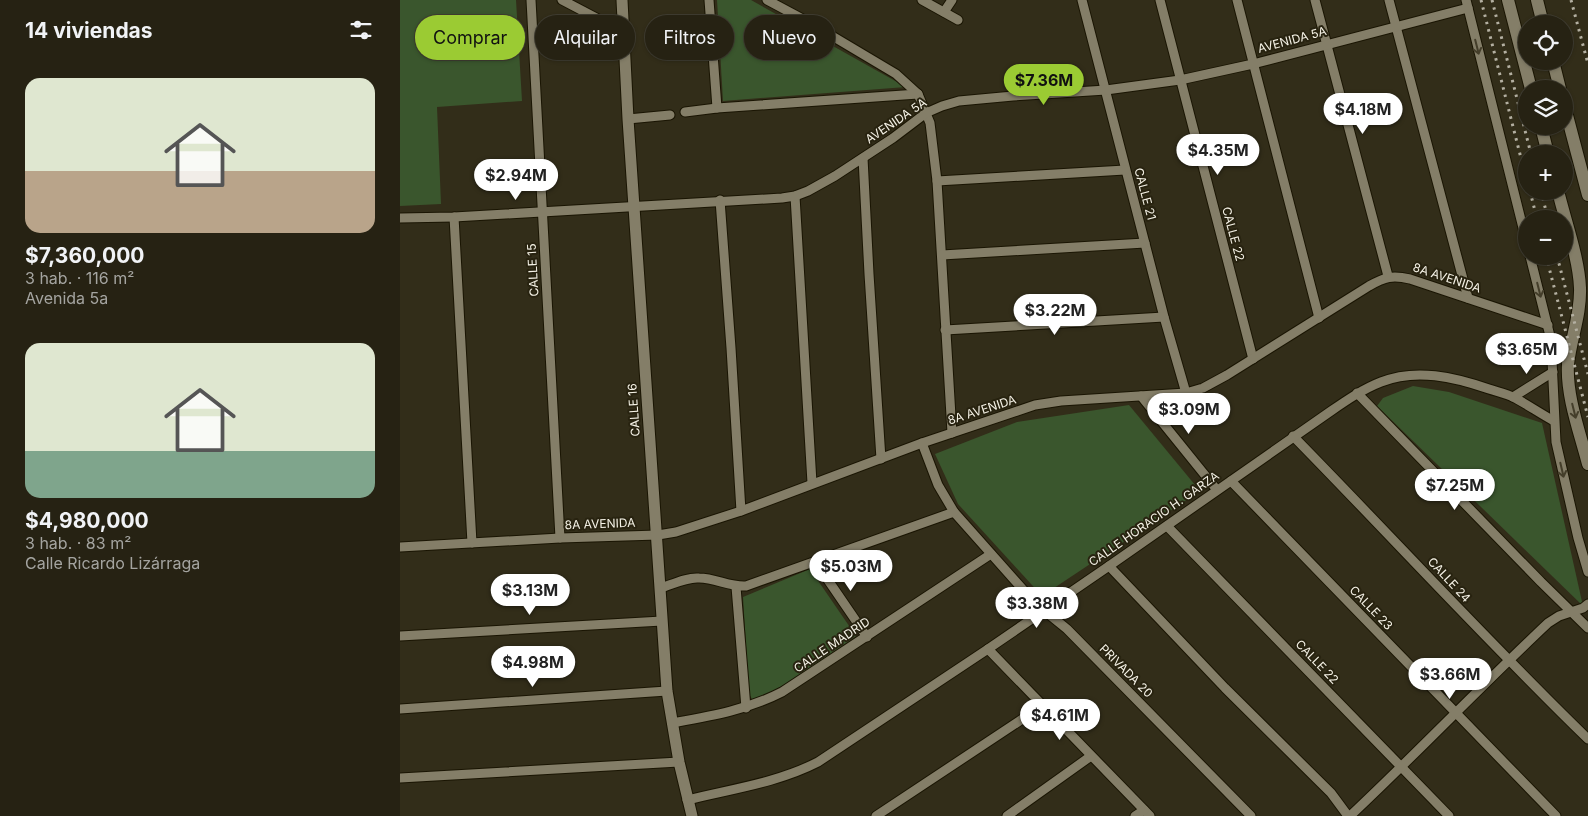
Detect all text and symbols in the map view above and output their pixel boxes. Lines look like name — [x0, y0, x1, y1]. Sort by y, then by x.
chip: Comprar — [415, 15, 525, 60]
chip: Alquilar — [535, 15, 635, 60]
chip: Filtros — [645, 15, 734, 60]
chip: Nuevo — [744, 15, 835, 60]
map controls — [1518, 15, 1573, 265]
button: locate — [1518, 15, 1573, 70]
icon: filters — [347, 16, 375, 44]
text: 14 viviendas — [25, 18, 153, 43]
street label: AVENIDA 5A — [1256, 23, 1328, 56]
one-way arrow — [1473, 39, 1482, 55]
pin: $7.36M — [1003, 64, 1085, 106]
text: $7.36M — [1015, 70, 1073, 90]
button: layers — [1518, 80, 1573, 135]
pin: $4.18M — [1322, 92, 1404, 135]
street label: AVENIDA 5A — [862, 95, 929, 147]
text: $4.18M — [1335, 99, 1391, 119]
icon: home — [155, 110, 245, 200]
pin: $4.35M — [1177, 134, 1259, 176]
text: $4.35M — [1187, 140, 1249, 160]
button: + — [1518, 145, 1573, 200]
pin: $2.94M — [475, 158, 557, 201]
text: $2.94M — [485, 165, 547, 185]
street label: CALLE 21 — [1131, 166, 1160, 221]
street label: CALLE 22 — [1219, 205, 1248, 263]
button: − — [1518, 210, 1573, 265]
text: $7,360,000 — [25, 243, 145, 268]
street label: CALLE 15 — [524, 243, 541, 297]
street label: 8A AVENIDA — [1411, 259, 1483, 296]
text: 3 hab. · 116 m² — [25, 268, 134, 288]
one-way arrow — [1535, 282, 1544, 298]
text: Avenida 5a — [25, 288, 108, 308]
pin: $3.22M — [1014, 294, 1096, 336]
text: $3.22M — [1025, 300, 1085, 320]
pin: $3.65M — [1486, 332, 1568, 375]
text: $3.65M — [1497, 339, 1557, 359]
icon: home — [155, 375, 245, 465]
street label: CALLE 16 — [624, 383, 643, 437]
street label: 8A AVENIDA — [946, 391, 1018, 428]
pin: $3.09M — [1148, 392, 1230, 435]
text: $3.09M — [1158, 399, 1220, 419]
one-way arrow — [1570, 402, 1580, 418]
one-way arrow — [1558, 461, 1567, 477]
street label: CALLE HORACIO H. GARZA — [1086, 468, 1222, 569]
pin: $7.25M — [1414, 468, 1496, 511]
text: $7.25M — [1426, 475, 1484, 495]
text: $4,980,000 — [25, 508, 149, 533]
street label: 8A AVENIDA — [564, 515, 636, 532]
text: 3 hab. · 83 m² — [25, 533, 131, 553]
pin: $5.03M — [810, 550, 892, 592]
text: Calle Ricardo Lizárraga — [25, 553, 200, 573]
street label: CALLE 24 — [1425, 554, 1474, 605]
text: $5.03M — [820, 556, 882, 576]
pin: $3.13M — [489, 574, 571, 616]
text: $3.13M — [502, 580, 558, 600]
street label: CALLE 23 — [1347, 582, 1396, 633]
pin: $3.38M — [996, 586, 1078, 629]
text: $3.38M — [1006, 593, 1068, 613]
street label: CALLE MADRID — [791, 614, 873, 676]
street label: CALLE 22 — [1293, 636, 1342, 687]
street label: PRIVADA 20 — [1097, 641, 1156, 700]
pin: $4.98M — [492, 646, 574, 688]
text: $4.98M — [502, 652, 564, 672]
pin: $3.66M — [1409, 658, 1491, 700]
text: $3.66M — [1419, 664, 1481, 684]
pin: $4.61M — [1019, 698, 1101, 741]
text: $4.61M — [1031, 705, 1089, 725]

